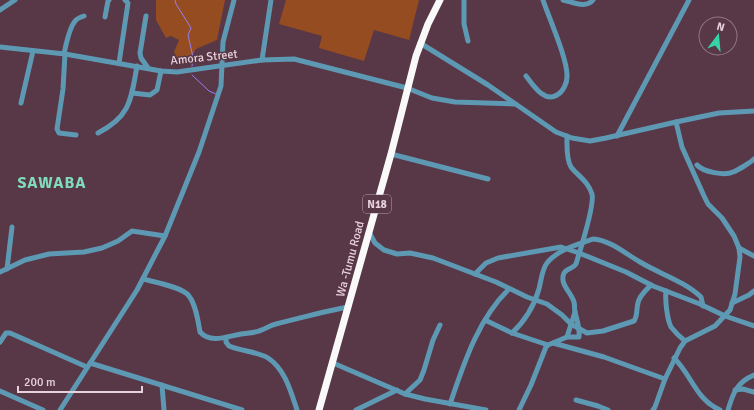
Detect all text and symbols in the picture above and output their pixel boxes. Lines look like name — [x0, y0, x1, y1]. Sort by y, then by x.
north arrow — [698, 16, 738, 56]
text: N — [715, 20, 726, 34]
street label: Amora Street — [170, 47, 238, 68]
district label: SAWABA — [17, 173, 87, 193]
road number: N18 — [363, 195, 391, 213]
street label: Wa -Tumu Road — [333, 220, 368, 299]
scale bar — [18, 368, 142, 394]
text: 200 m — [24, 375, 56, 390]

